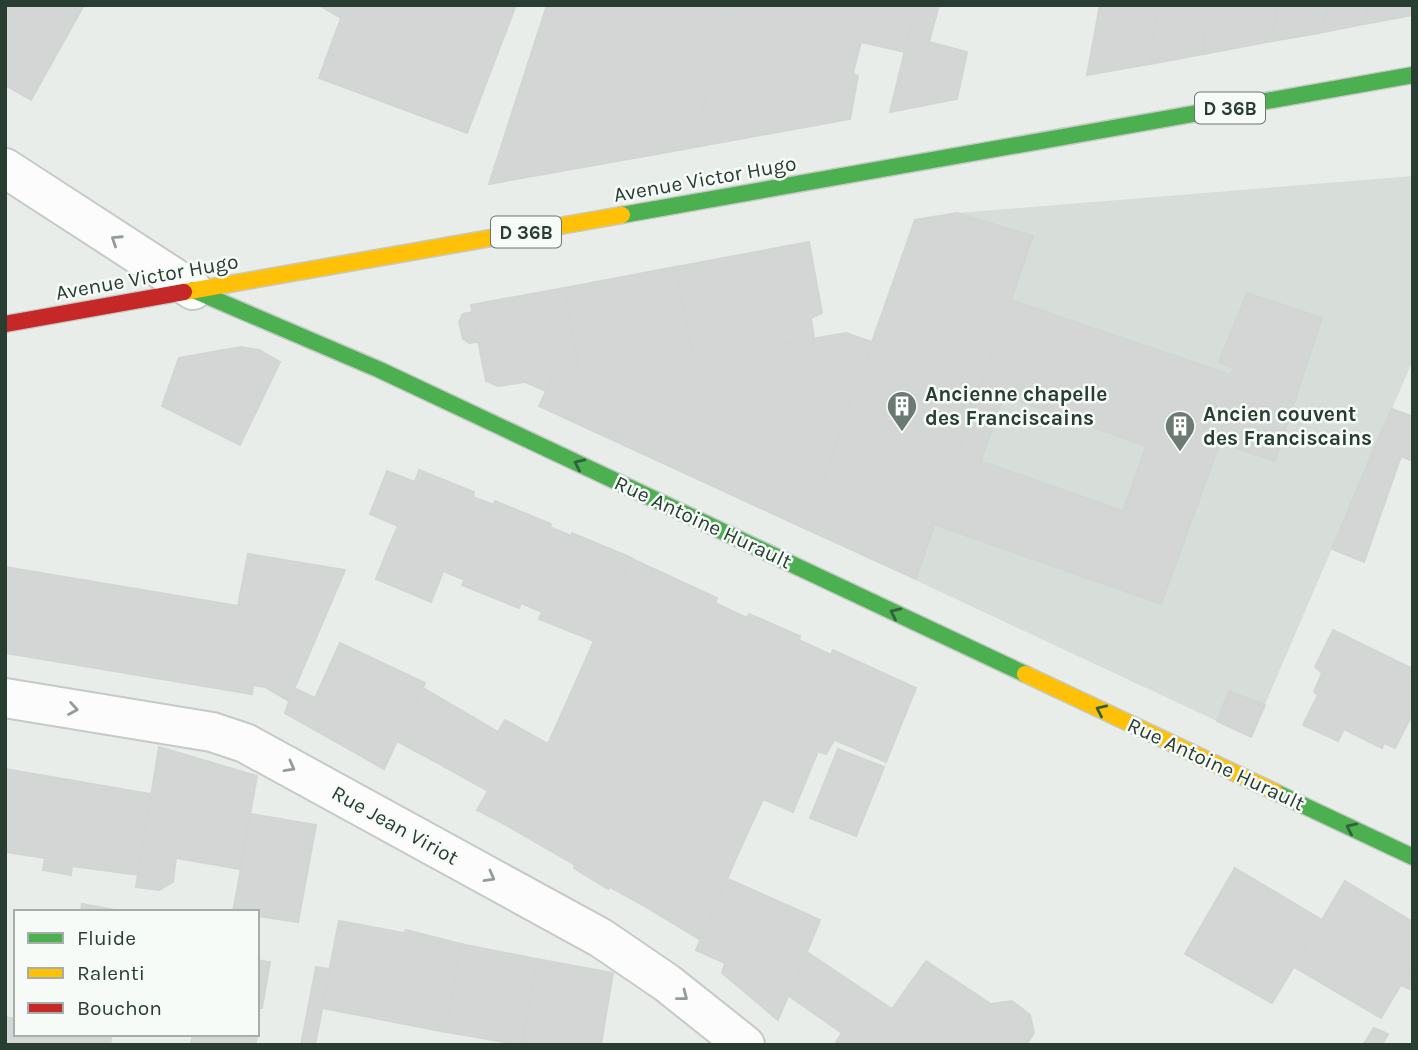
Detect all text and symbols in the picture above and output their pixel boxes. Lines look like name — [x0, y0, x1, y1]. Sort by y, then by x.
road number: D 36B — [1195, 92, 1265, 124]
street label: Avenue Victor Hugo — [612, 151, 798, 207]
road number: D 36B — [491, 216, 561, 248]
one-way arrow — [110, 235, 123, 248]
street label: Avenue Victor Hugo — [54, 249, 240, 305]
place label: Ancienne chapelle des Franciscains — [925, 382, 1107, 430]
building icon: Ancienne chapelle des Franciscains — [885, 389, 919, 433]
place label: Ancien couvent des Franciscains — [1203, 402, 1372, 450]
building icon: Ancien couvent des Franciscains — [1163, 409, 1197, 453]
one-way arrow — [574, 458, 586, 472]
street label: Rue Antoine Hurault — [611, 470, 795, 574]
one-way arrow — [890, 607, 902, 621]
one-way arrow — [67, 701, 78, 716]
one-way arrow — [1096, 704, 1108, 718]
street label: Rue Antoine Hurault — [1124, 712, 1308, 816]
one-way arrow — [283, 759, 296, 772]
street label: Rue Jean Viriot — [327, 780, 463, 870]
one-way arrow — [1346, 822, 1358, 836]
one-way arrow — [482, 869, 495, 882]
legend — [14, 910, 259, 1036]
text: Fluide — [77, 926, 136, 950]
text: Ralenti — [77, 961, 145, 985]
one-way arrow — [675, 987, 688, 1000]
text: Bouchon — [77, 996, 162, 1020]

